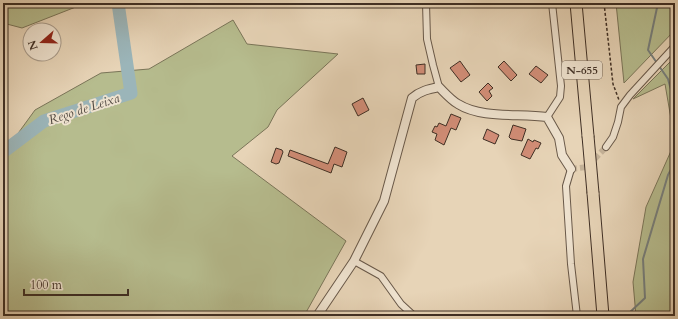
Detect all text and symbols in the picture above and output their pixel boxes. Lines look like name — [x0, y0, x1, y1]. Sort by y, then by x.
north arrow — [22, 22, 62, 62]
text: N — [24, 38, 42, 52]
road number: N-655 — [562, 61, 602, 79]
water label: Rego de Leixa — [46, 89, 122, 129]
scale bar — [24, 271, 128, 297]
text: 100 m — [30, 277, 63, 293]

